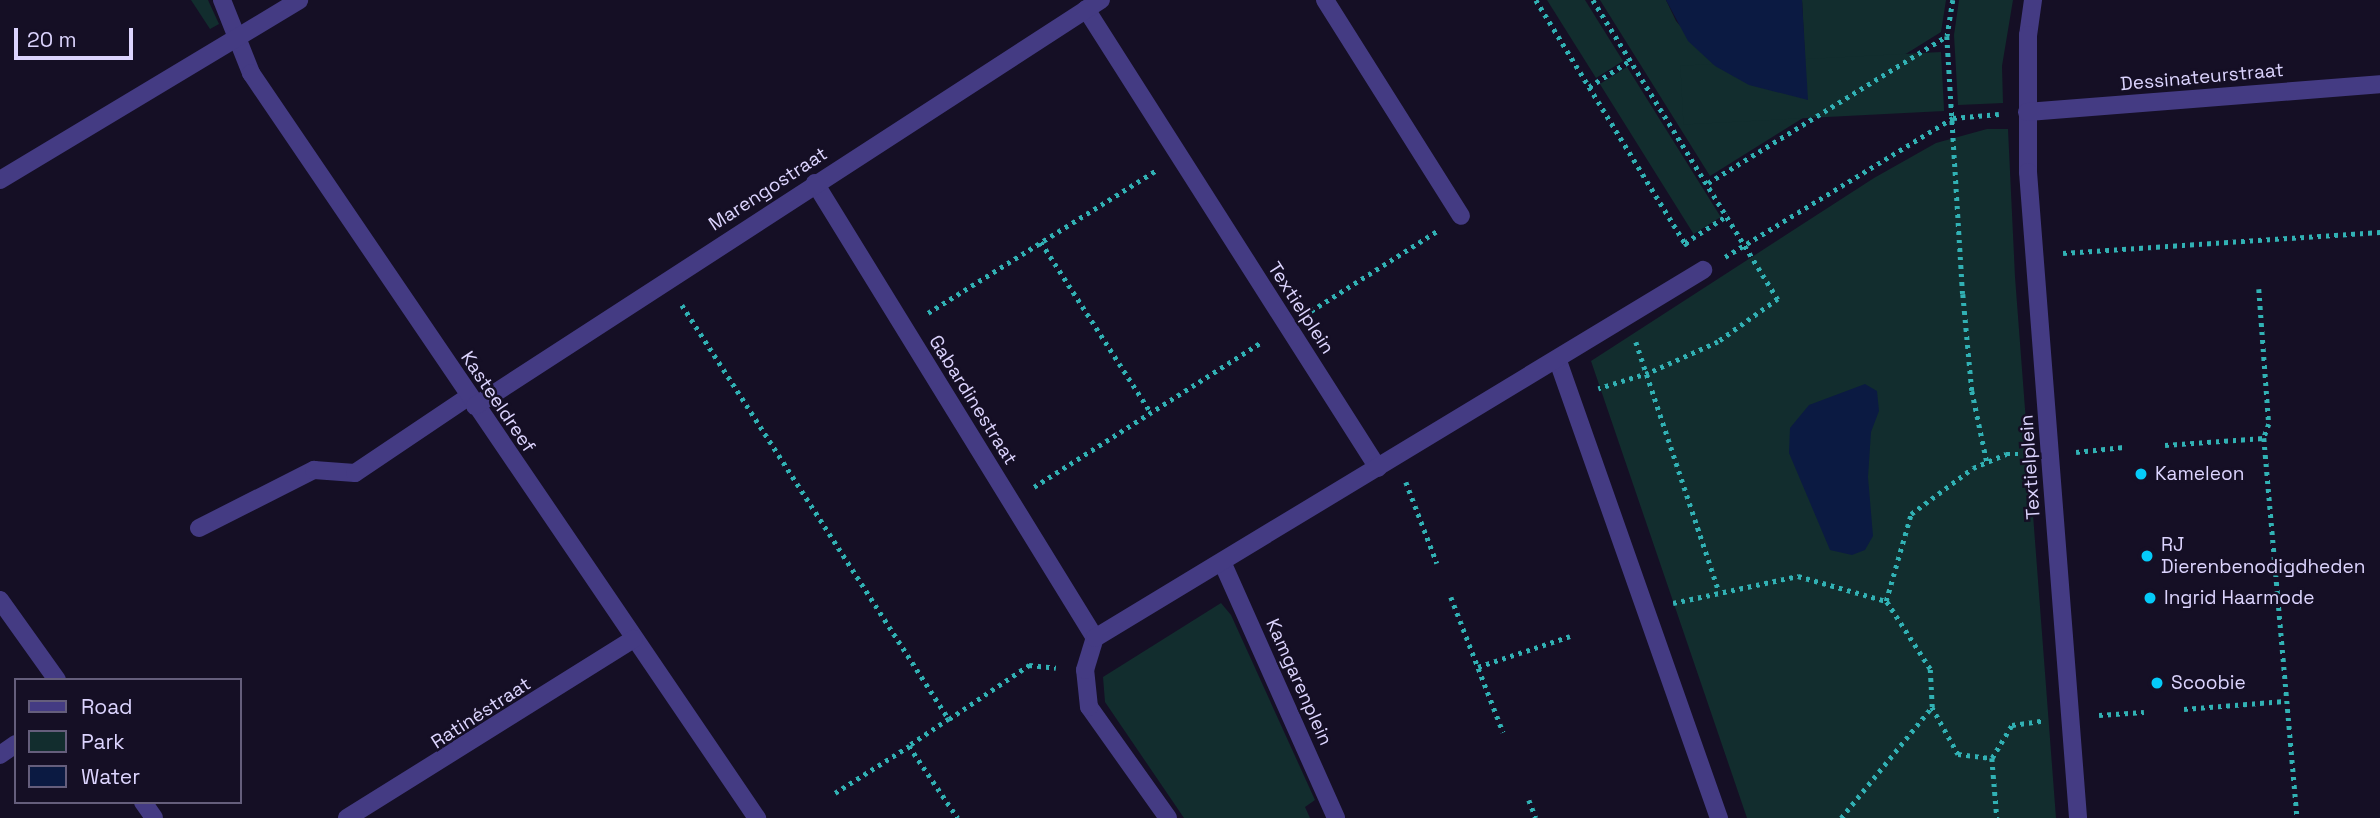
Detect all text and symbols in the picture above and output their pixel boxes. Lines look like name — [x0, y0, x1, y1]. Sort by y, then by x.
scale bar — [18, 14, 136, 58]
text: 20 m — [27, 26, 77, 53]
street label: Dessinateurstraat — [2119, 58, 2285, 96]
street label: Marengostraat — [705, 142, 831, 236]
street label: Textielplein — [1263, 258, 1339, 358]
street label: Gabardinestraat — [924, 331, 1022, 469]
street label: Kasteeldreef — [456, 347, 540, 457]
street label: Textielplein — [2015, 414, 2045, 520]
place label: Kameleon — [2155, 463, 2244, 485]
marker: Kameleon — [2133, 466, 2149, 482]
place label: RJ Dierenbenodigdheden — [2161, 534, 2365, 578]
marker: RJ Dierenbenodigdheden — [2139, 548, 2155, 564]
place label: Ingrid Haarmode — [2164, 587, 2314, 609]
marker: Ingrid Haarmode — [2142, 590, 2158, 606]
street label: Kamgarenplein — [1261, 615, 1337, 749]
street label: Ratinéstraat — [427, 672, 535, 754]
place label: Scoobie — [2171, 672, 2246, 694]
marker: Scoobie — [2149, 675, 2165, 691]
legend — [14, 678, 242, 804]
text: Road — [81, 693, 133, 720]
text: Park — [81, 728, 125, 755]
text: Water — [81, 763, 140, 790]

